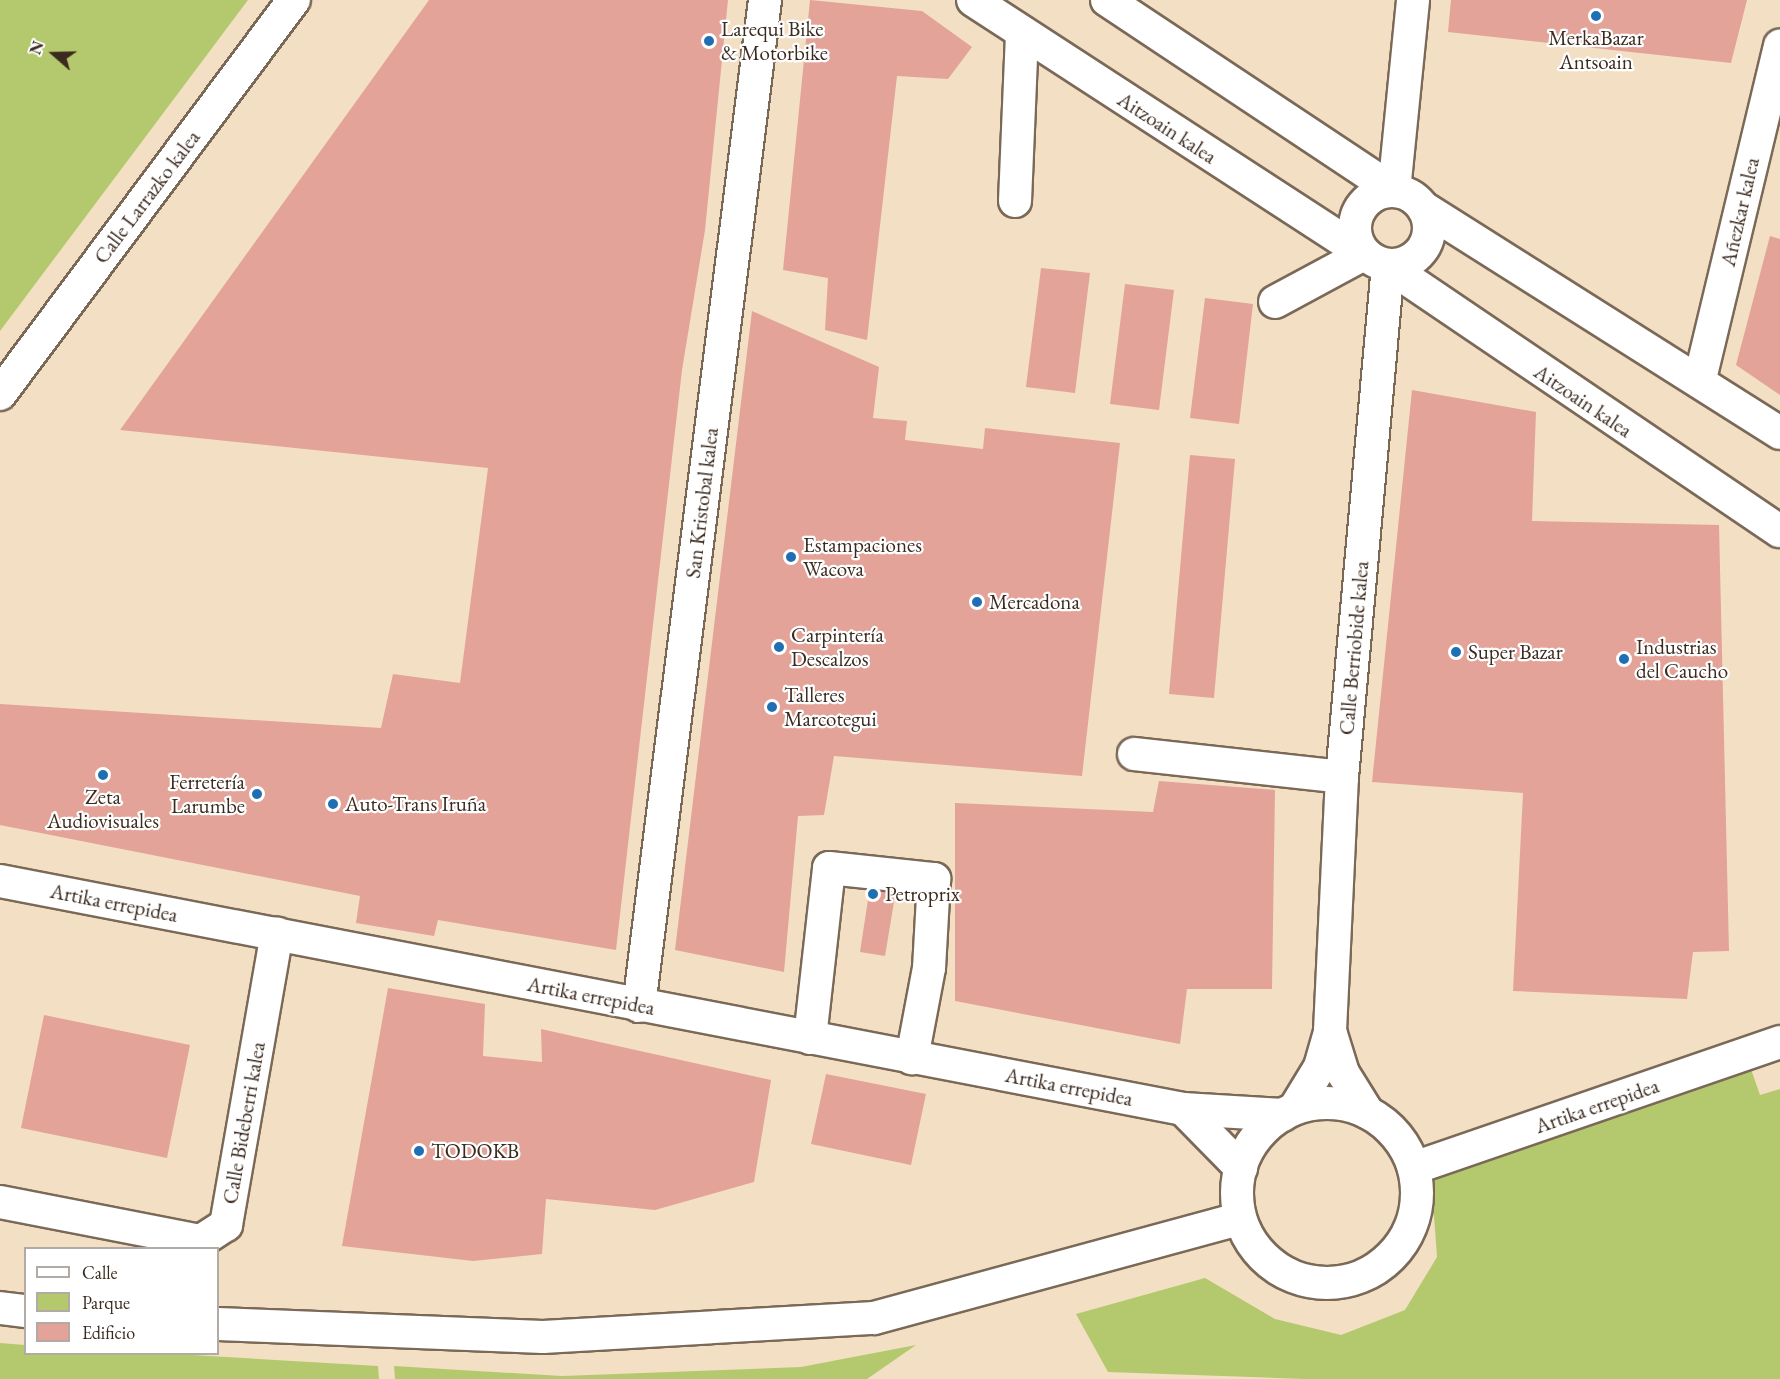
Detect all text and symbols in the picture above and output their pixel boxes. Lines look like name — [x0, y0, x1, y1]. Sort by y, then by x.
marker: MerkaBazar Antsoain — [1589, 9, 1603, 23]
place label: Larequi Bike & Motorbike — [721, 16, 828, 66]
north arrow — [24, 24, 84, 84]
place label: MerkaBazar Antsoain — [1548, 25, 1644, 75]
marker: Larequi Bike & Motorbike — [702, 34, 716, 48]
text: N — [25, 38, 49, 57]
street label: Aitzoain kalea — [1113, 87, 1221, 169]
street label: Calle Larrazko kalea — [89, 125, 205, 269]
street label: Añezkar kalea — [1715, 155, 1765, 269]
street label: Aitzoain kalea — [1529, 359, 1637, 443]
street label: San Kristobal kalea — [680, 426, 724, 580]
place label: Estampaciones Wacova — [803, 532, 922, 582]
marker: Estampaciones Wacova — [784, 550, 798, 564]
street label: Calle Berriobide kalea — [1334, 560, 1374, 736]
place label: Mercadona — [989, 589, 1080, 615]
marker: Mercadona — [970, 595, 984, 609]
place label: Carpintería Descalzos — [791, 622, 884, 672]
place label: Industrias del Caucho — [1636, 634, 1728, 684]
place label: Super Bazar — [1468, 639, 1563, 665]
marker: Carpintería Descalzos — [772, 640, 786, 654]
marker: Super Bazar — [1449, 645, 1463, 659]
marker: Industrias del Caucho — [1617, 652, 1631, 666]
place label: Talleres Marcotegui — [784, 682, 877, 732]
marker: Talleres Marcotegui — [765, 700, 779, 714]
marker: Zeta Audiovisuales — [96, 768, 110, 782]
place label: Ferretería Larumbe — [169, 769, 245, 819]
place label: Zeta Audiovisuales — [47, 784, 159, 834]
marker: Ferretería Larumbe — [250, 787, 264, 801]
place label: Auto-Trans Iruña — [345, 791, 486, 817]
marker: Auto-Trans Iruña — [326, 797, 340, 811]
street label: Artika errepidea — [48, 878, 180, 928]
place label: Petroprix — [885, 881, 960, 907]
marker: Petroprix — [866, 887, 880, 901]
street label: Artika errepidea — [525, 971, 657, 1021]
street label: Calle Bideberri kalea — [217, 1040, 271, 1206]
street label: Artika errepidea — [1003, 1062, 1135, 1112]
street label: Artika errepidea — [1532, 1073, 1662, 1139]
place label: TODOKB — [431, 1138, 519, 1164]
marker: TODOKB — [412, 1144, 426, 1158]
legend — [24, 1247, 219, 1355]
text: Calle — [82, 1261, 118, 1284]
text: Parque — [82, 1291, 130, 1314]
text: Edificio — [82, 1321, 135, 1344]

